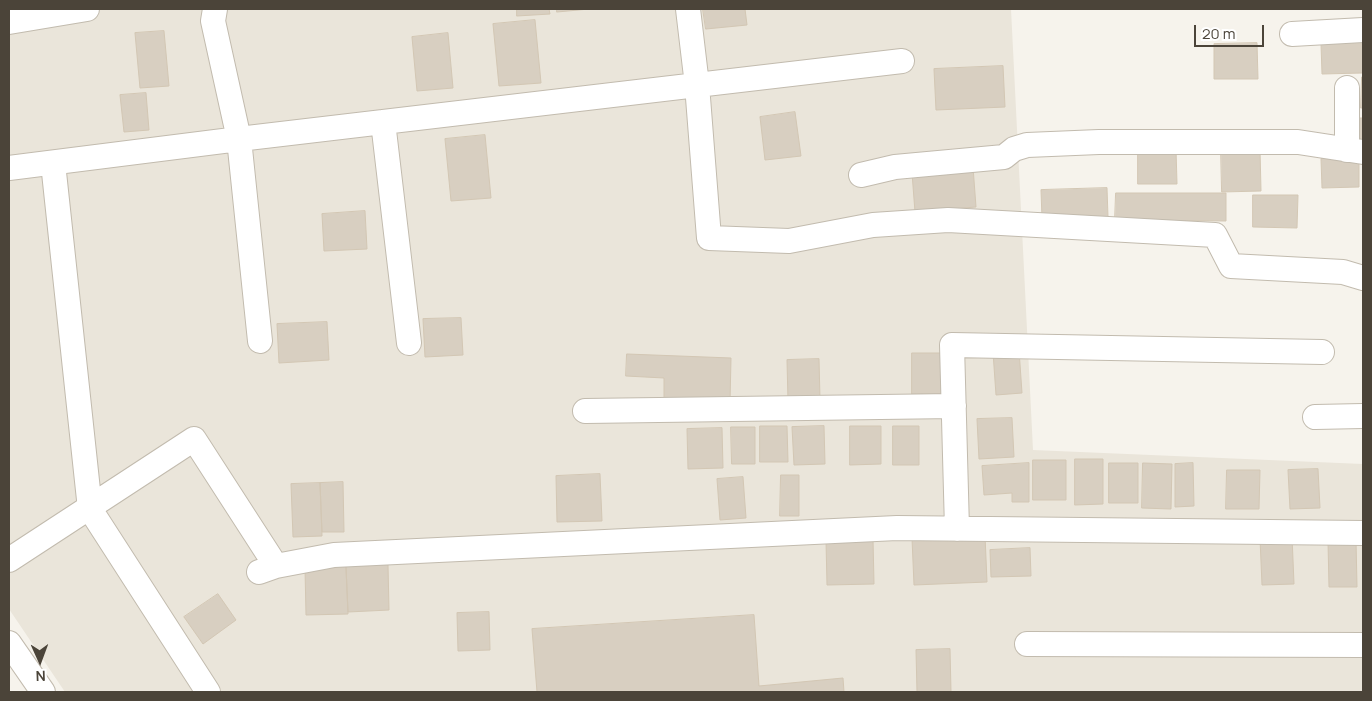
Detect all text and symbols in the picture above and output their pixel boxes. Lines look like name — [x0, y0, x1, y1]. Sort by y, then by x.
scale bar — [1197, 15, 1267, 47]
text: 20 m — [1202, 23, 1235, 44]
north arrow — [15, 636, 65, 686]
text: N — [35, 667, 46, 686]

